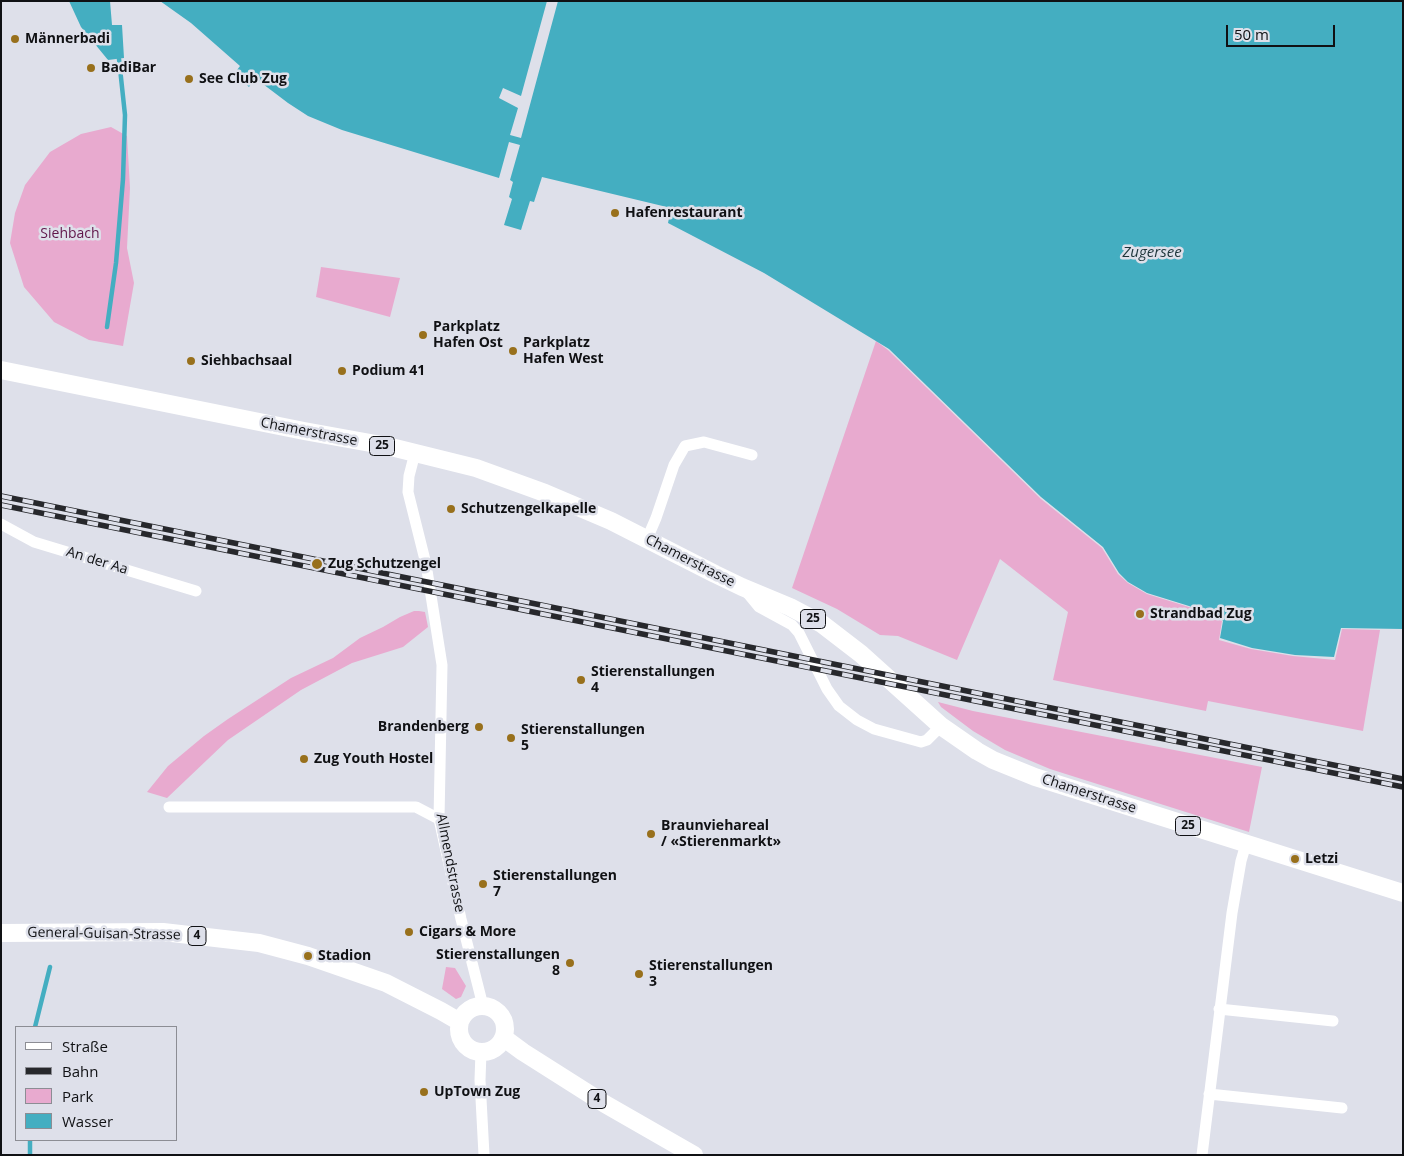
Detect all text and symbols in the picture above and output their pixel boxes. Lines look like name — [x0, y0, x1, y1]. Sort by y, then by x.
scale bar — [1229, 15, 1338, 47]
text: 50 m — [1234, 24, 1269, 44]
place label: Männerbadi — [25, 31, 110, 47]
marker: Männerbadi — [9, 33, 21, 45]
place label: BadiBar — [101, 60, 156, 76]
marker: BadiBar — [85, 62, 97, 74]
place label: See Club Zug — [199, 71, 287, 87]
marker: See Club Zug — [183, 73, 195, 85]
place label: Hafenrestaurant — [625, 205, 742, 221]
marker: Hafenrestaurant — [609, 207, 621, 219]
park label: Siehbach — [40, 226, 100, 242]
water label: Zugersee — [1122, 244, 1182, 262]
place label: Parkplatz Hafen Ost — [433, 319, 503, 352]
marker: Parkplatz Hafen Ost — [417, 329, 429, 341]
place label: Parkplatz Hafen West — [523, 335, 604, 368]
marker: Parkplatz Hafen West — [507, 345, 519, 357]
place label: Siehbachsaal — [201, 353, 292, 369]
marker: Siehbachsaal — [185, 355, 197, 367]
place label: Podium 41 — [352, 363, 425, 379]
marker: Podium 41 — [336, 365, 348, 377]
street label: Chamerstrasse — [259, 414, 359, 450]
road number: 25 — [370, 436, 394, 456]
place label: Schutzengelkapelle — [461, 501, 596, 517]
marker: Schutzengelkapelle — [445, 503, 457, 515]
street label: Chamerstrasse — [642, 531, 738, 591]
street label: An der Aa — [64, 544, 130, 578]
place label: Zug Schutzengel — [328, 556, 441, 572]
marker: Zug Schutzengel — [310, 557, 324, 571]
place label: Strandbad Zug — [1150, 606, 1252, 622]
marker: Strandbad Zug — [1134, 608, 1146, 620]
road number: 25 — [800, 610, 826, 628]
place label: Stierenstallungen 4 — [591, 664, 715, 696]
marker: Stierenstallungen 4 — [575, 674, 587, 686]
place label: Brandenberg — [378, 719, 469, 735]
marker: Brandenberg — [473, 721, 485, 733]
place label: Stierenstallungen 5 — [521, 722, 645, 754]
marker: Stierenstallungen 5 — [505, 732, 517, 744]
place label: Zug Youth Hostel — [314, 751, 433, 767]
marker: Zug Youth Hostel — [298, 753, 310, 765]
street label: Chamerstrasse — [1040, 771, 1138, 817]
street label: Allmendstrasse — [432, 812, 468, 914]
road number: 25 — [1176, 816, 1200, 836]
place label: Braunviehareal / «Stierenmarkt» — [661, 818, 781, 850]
marker: Braunviehareal / «Stierenmarkt» — [645, 828, 657, 840]
place label: Letzi — [1305, 851, 1338, 867]
marker: Letzi — [1289, 853, 1301, 865]
place label: Stierenstallungen 7 — [493, 868, 617, 900]
marker: Stierenstallungen 7 — [477, 878, 489, 890]
street label: General-Guisan-Strasse — [27, 924, 181, 944]
place label: Cigars & More — [419, 924, 516, 940]
road number: 4 — [188, 926, 206, 946]
marker: Cigars & More — [403, 926, 415, 938]
place label: Stierenstallungen 8 — [436, 947, 560, 980]
place label: Stadion — [318, 948, 371, 964]
marker: Stadion — [302, 950, 314, 962]
marker: Stierenstallungen 8 — [564, 957, 576, 969]
place label: Stierenstallungen 3 — [649, 958, 773, 990]
marker: Stierenstallungen 3 — [633, 968, 645, 980]
legend — [15, 1026, 178, 1141]
text: Straße — [62, 1036, 108, 1056]
text: Bahn — [62, 1061, 98, 1081]
place label: UpTown Zug — [434, 1084, 520, 1100]
text: Park — [62, 1086, 93, 1106]
marker: UpTown Zug — [418, 1086, 430, 1098]
road number: 4 — [588, 1090, 606, 1108]
text: Wasser — [62, 1111, 113, 1131]

